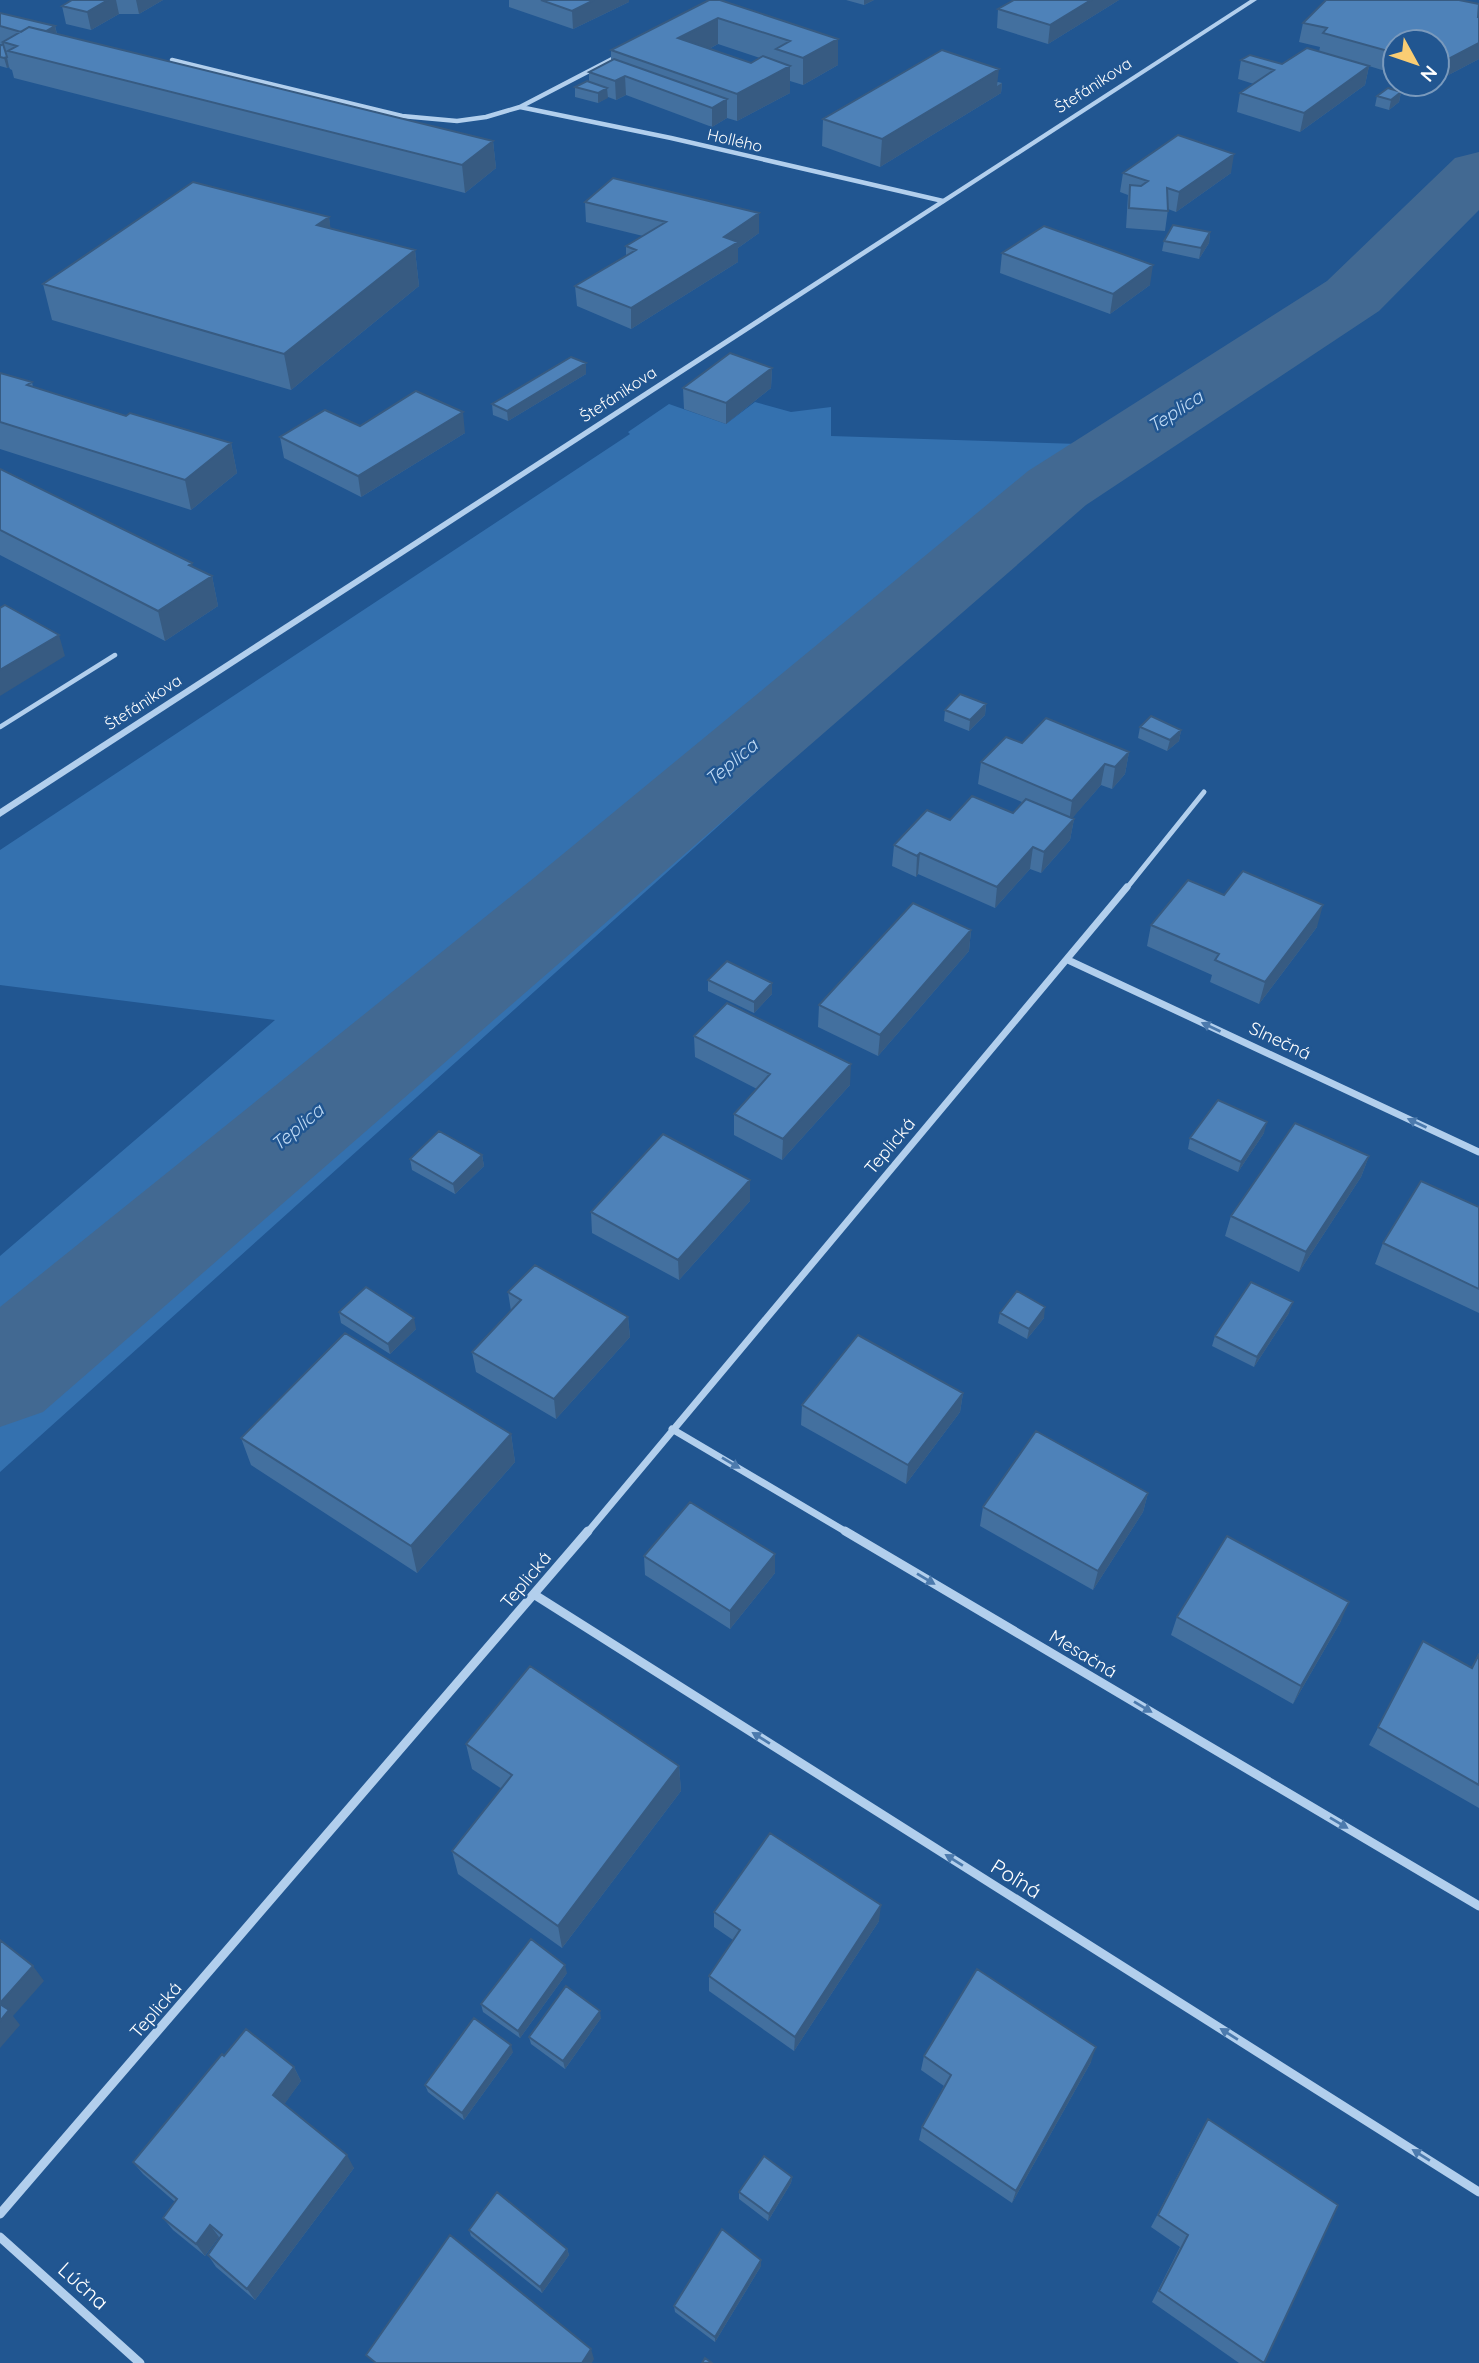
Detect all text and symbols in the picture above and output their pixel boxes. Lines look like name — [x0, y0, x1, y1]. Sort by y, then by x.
north arrow — [1381, 28, 1451, 98]
street label: Štefánikova — [1051, 53, 1135, 117]
text: N — [1415, 61, 1443, 87]
street label: Hollého — [705, 124, 765, 156]
street label: Štefánikova — [576, 362, 660, 426]
water label: Teplica — [1143, 383, 1208, 438]
street label: Štefánikova — [101, 670, 185, 734]
water label: Teplica — [700, 732, 763, 791]
street label: Slnečná — [1246, 1016, 1315, 1065]
one-way arrow — [1201, 1021, 1221, 1032]
water label: Teplica — [266, 1097, 329, 1156]
street label: Teplická — [859, 1112, 920, 1179]
one-way arrow — [1407, 1117, 1427, 1129]
one-way arrow — [721, 1457, 740, 1470]
street label: Teplická — [495, 1546, 556, 1613]
one-way arrow — [917, 1573, 936, 1585]
street label: Mesačná — [1045, 1624, 1121, 1683]
one-way arrow — [1134, 1701, 1153, 1714]
one-way arrow — [752, 1732, 771, 1745]
one-way arrow — [1330, 1817, 1349, 1829]
one-way arrow — [944, 1853, 963, 1866]
street label: Poľná — [986, 1853, 1047, 1904]
street label: Teplická — [125, 1977, 186, 2043]
one-way arrow — [1219, 2027, 1239, 2040]
one-way arrow — [1412, 2149, 1431, 2162]
street label: Lúčna — [53, 2256, 114, 2315]

